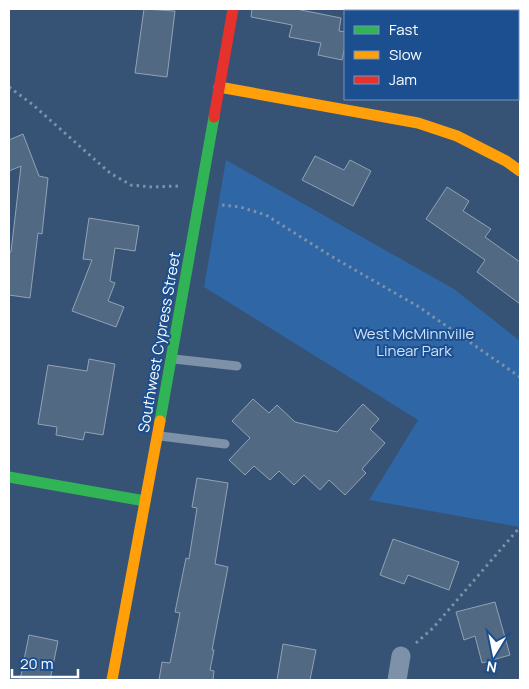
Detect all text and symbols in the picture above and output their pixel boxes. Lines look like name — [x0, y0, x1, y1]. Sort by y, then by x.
legend — [344, 10, 519, 100]
text: Fast — [389, 19, 418, 40]
text: Slow — [389, 44, 422, 65]
text: Jam — [389, 69, 417, 90]
street label: Southwest Cypress Street — [133, 250, 185, 434]
park label: West McMinnville Linear Park — [354, 323, 474, 361]
north arrow — [469, 629, 519, 679]
scale bar — [12, 646, 79, 678]
text: 20 m — [20, 653, 53, 674]
text: N — [485, 657, 498, 678]

